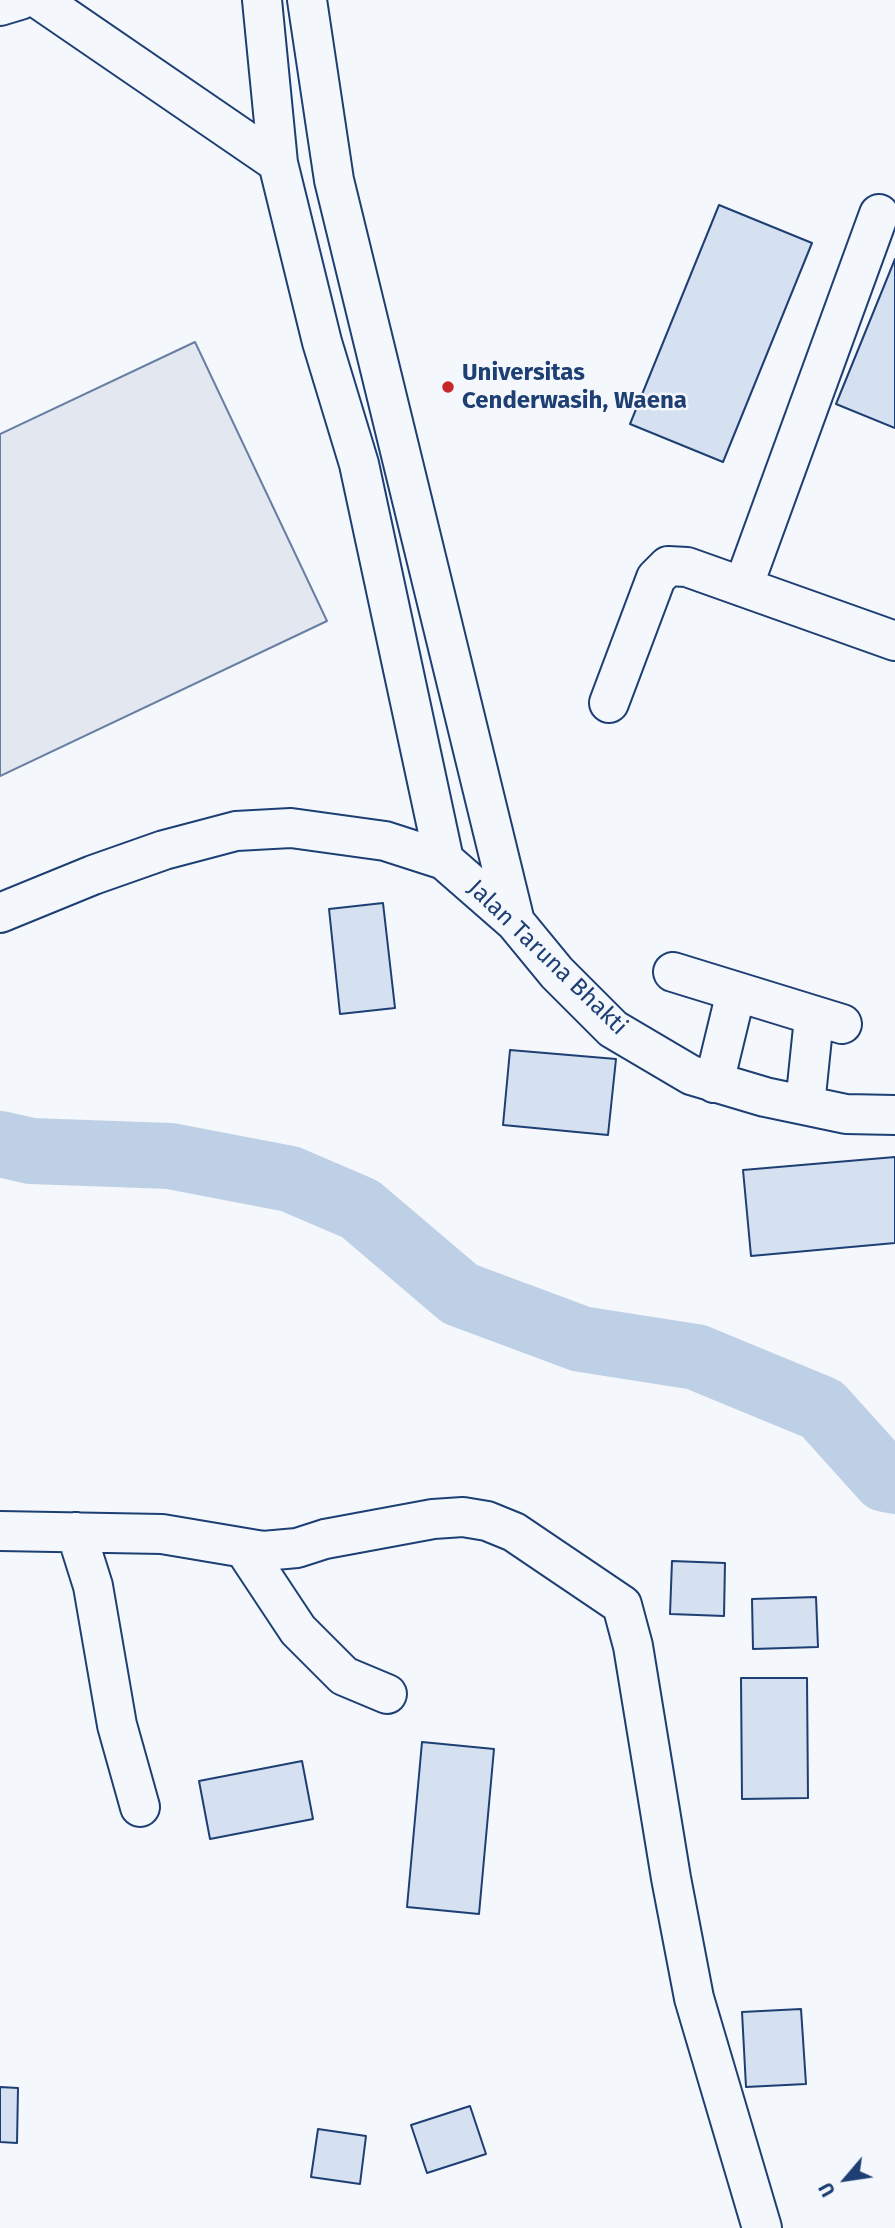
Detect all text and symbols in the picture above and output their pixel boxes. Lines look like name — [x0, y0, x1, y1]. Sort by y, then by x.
place label: Universitas Cenderwasih, Waena — [462, 359, 687, 415]
marker: Universitas Cenderwasih, Waena — [440, 379, 456, 395]
street label: Jalan Taruna Bhakti — [461, 874, 633, 1042]
north arrow — [811, 2144, 881, 2214]
text: U — [814, 2178, 840, 2200]

